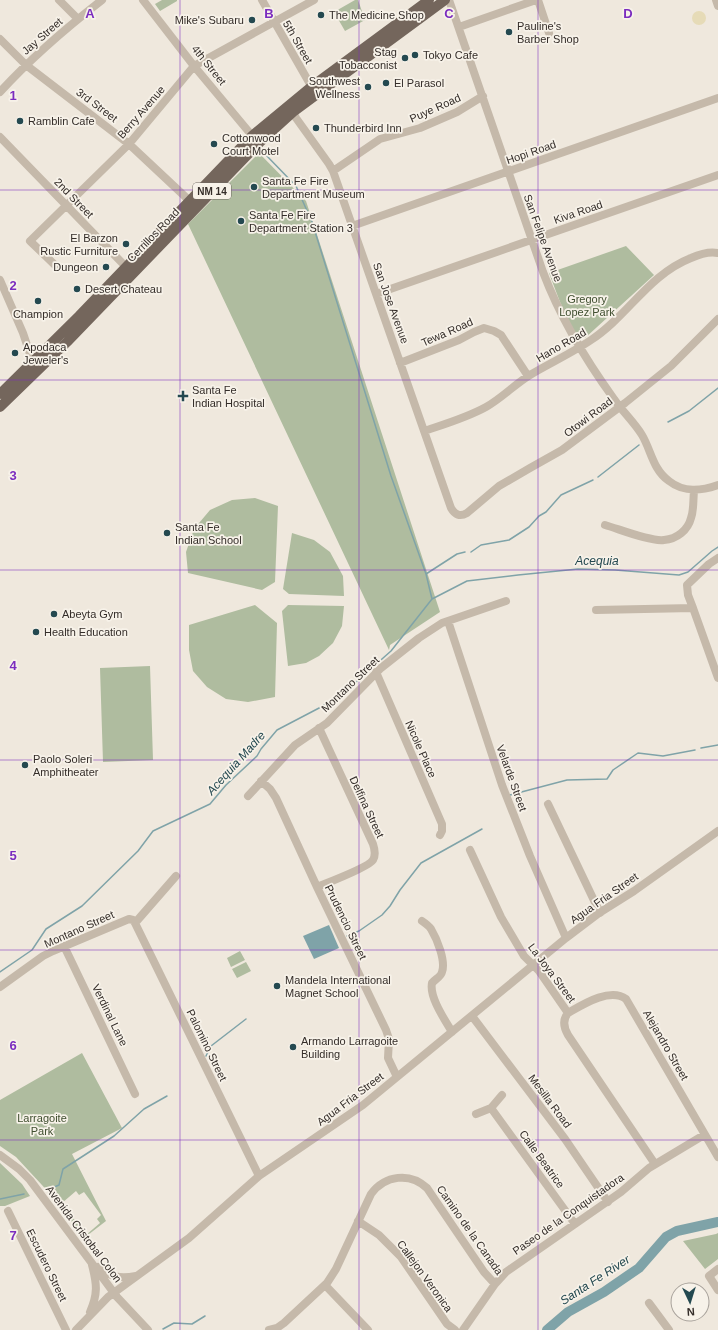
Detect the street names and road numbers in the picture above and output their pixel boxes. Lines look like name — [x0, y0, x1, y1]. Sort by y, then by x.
street label: Jay Street — [19, 15, 65, 57]
street label: 5th Street — [281, 18, 315, 66]
street label: 4th Street — [189, 43, 229, 87]
street label: Berry Avenue — [115, 83, 167, 141]
street label: 3rd Street — [74, 86, 120, 124]
street label: Puye Road — [408, 91, 462, 125]
street label: Hopi Road — [504, 138, 558, 166]
street label: 2nd Street — [52, 176, 96, 220]
road number: NM 14 — [193, 183, 231, 199]
street label: San Felipe Avenue — [522, 193, 564, 283]
street label: Kiva Road — [552, 198, 604, 226]
street label: Cerrillos Road — [124, 206, 182, 264]
street label: San Jose Avenue — [371, 261, 411, 345]
street label: Tewa Road — [419, 315, 475, 349]
street label: Hano Road — [534, 326, 588, 364]
street label: Otowi Road — [561, 395, 615, 439]
street label: Montano Street — [319, 654, 381, 714]
street label: Nicole Place — [403, 719, 439, 779]
street label: Velarde Street — [494, 743, 530, 813]
street label: Delfina Street — [347, 774, 387, 840]
street label: Agua Fria Street — [568, 870, 640, 926]
street label: Prudencio Street — [323, 883, 369, 961]
street label: Montano Street — [42, 908, 116, 950]
street label: La Joya Street — [526, 941, 578, 1005]
street label: Verdinal Lane — [90, 982, 130, 1048]
street label: Palomino Street — [184, 1007, 230, 1083]
street label: Alejandro Street — [641, 1008, 691, 1082]
street label: Agua Fria Street — [314, 1070, 386, 1128]
street label: Mesilla Road — [526, 1072, 574, 1130]
street label: Calle Beatrice — [517, 1128, 567, 1190]
street label: Paseo de la Conquistadora — [510, 1171, 627, 1257]
street label: Avenida Cristobal Colon — [44, 1183, 124, 1285]
street label: Camino de la Canada — [435, 1183, 506, 1278]
street label: Escudero Street — [24, 1227, 70, 1303]
street label: Callejon Veronica — [395, 1238, 456, 1315]

